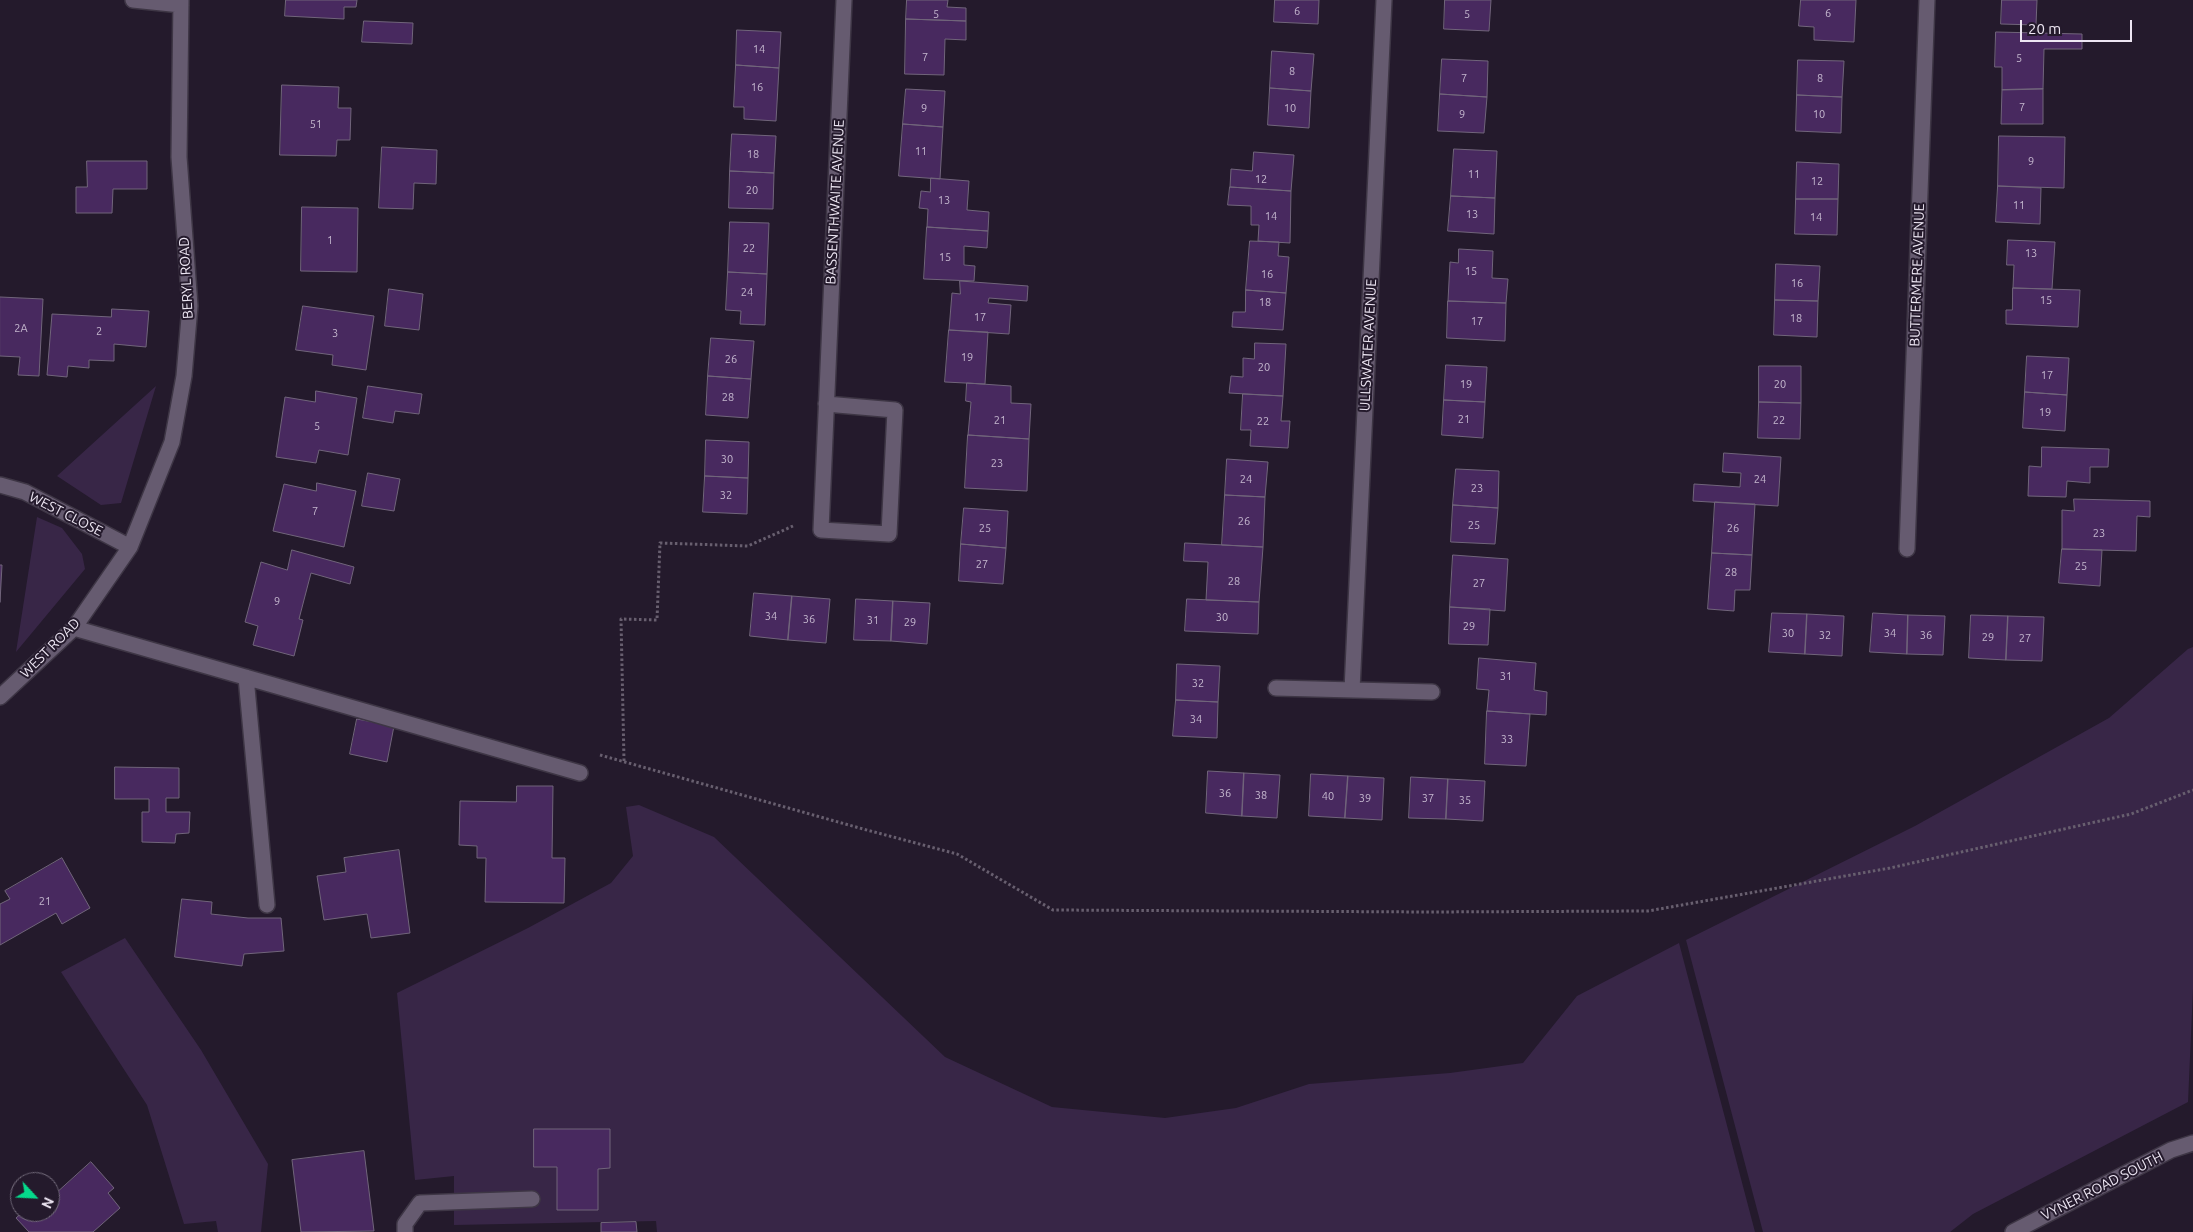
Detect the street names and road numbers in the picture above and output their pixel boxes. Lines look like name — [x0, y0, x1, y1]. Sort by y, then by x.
street label: BASSENTHWAITE AVENUE — [822, 119, 848, 285]
street label: BUTTERMERE AVENUE — [1906, 203, 1928, 347]
street label: BERYL ROAD — [175, 237, 197, 319]
street label: ULLSWATER AVENUE — [1356, 278, 1380, 412]
street label: WEST CLOSE — [26, 488, 106, 540]
street label: WEST ROAD — [17, 615, 83, 681]
street label: VYNER ROAD SOUTH — [2038, 1148, 2166, 1224]

